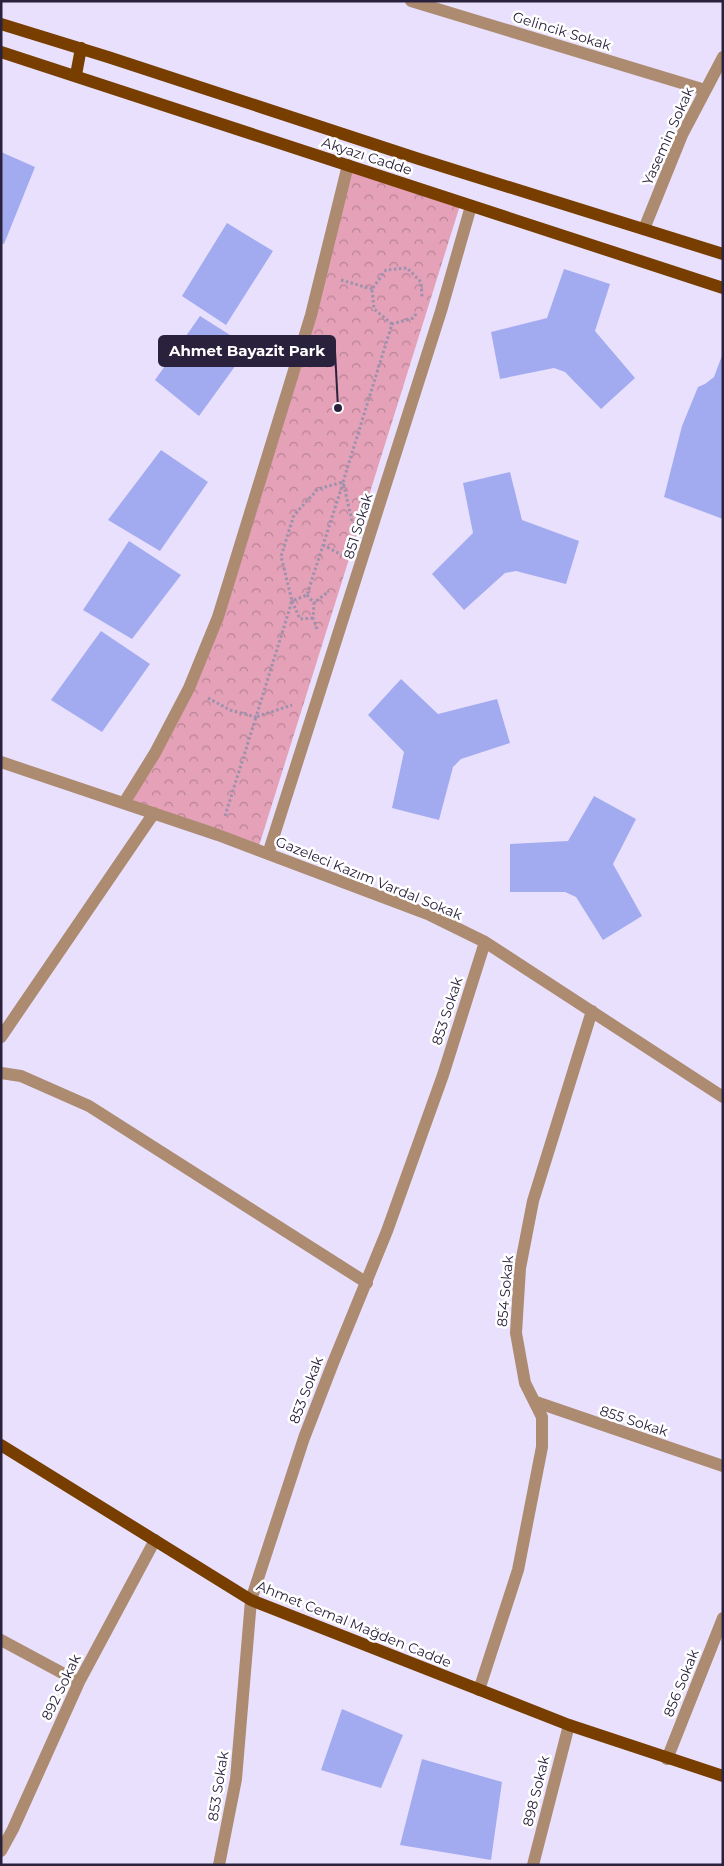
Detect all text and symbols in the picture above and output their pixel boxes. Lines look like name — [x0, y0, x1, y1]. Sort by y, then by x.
street label: Gelincik Sokak — [511, 7, 614, 55]
street label: Yasemin Sokak — [638, 84, 698, 188]
street label: Akyazı Cadde — [320, 133, 414, 179]
callout: Ahmet Bayazit Park — [159, 336, 335, 366]
text: Ahmet Bayazit Park — [168, 341, 325, 360]
street label: 851 Sokak — [339, 490, 377, 561]
street label: Gazeleci Kazım Vardal Sokak — [273, 832, 465, 924]
street label: 853 Sokak — [428, 974, 467, 1047]
street label: 854 Sokak — [493, 1254, 517, 1328]
street label: 853 Sokak — [285, 1353, 327, 1426]
street label: 855 Sokak — [598, 1402, 671, 1441]
street label: Ahmet Cemal Mağden Cadde — [254, 1577, 454, 1671]
street label: 856 Sokak — [659, 1646, 703, 1719]
street label: 892 Sokak — [37, 1650, 85, 1723]
street label: 853 Sokak — [204, 1749, 233, 1822]
street label: 898 Sokak — [519, 1753, 554, 1828]

